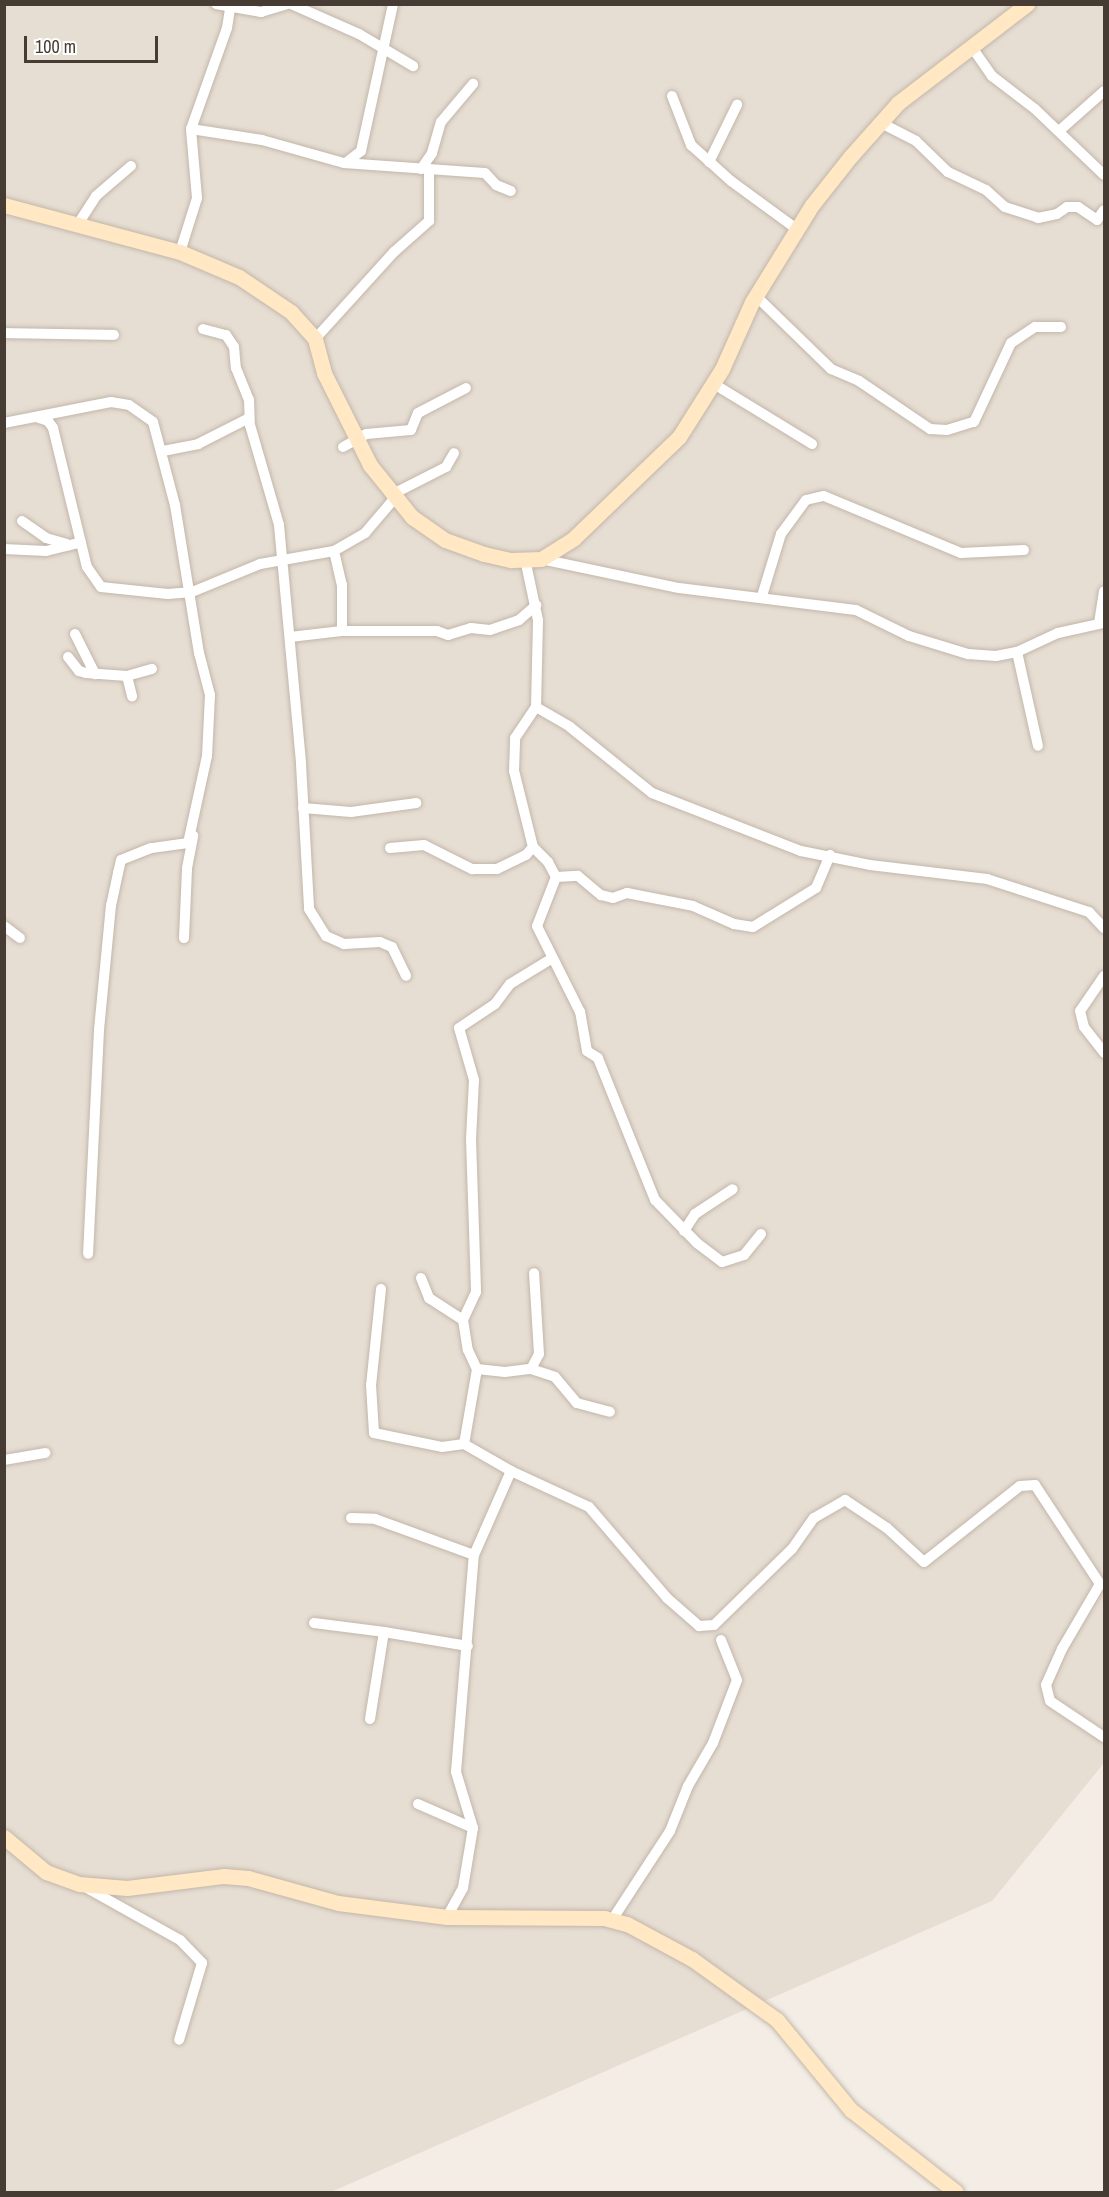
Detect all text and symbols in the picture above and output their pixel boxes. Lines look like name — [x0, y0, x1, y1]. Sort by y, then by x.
scale bar — [27, 24, 160, 62]
text: 100 m — [35, 34, 76, 59]

